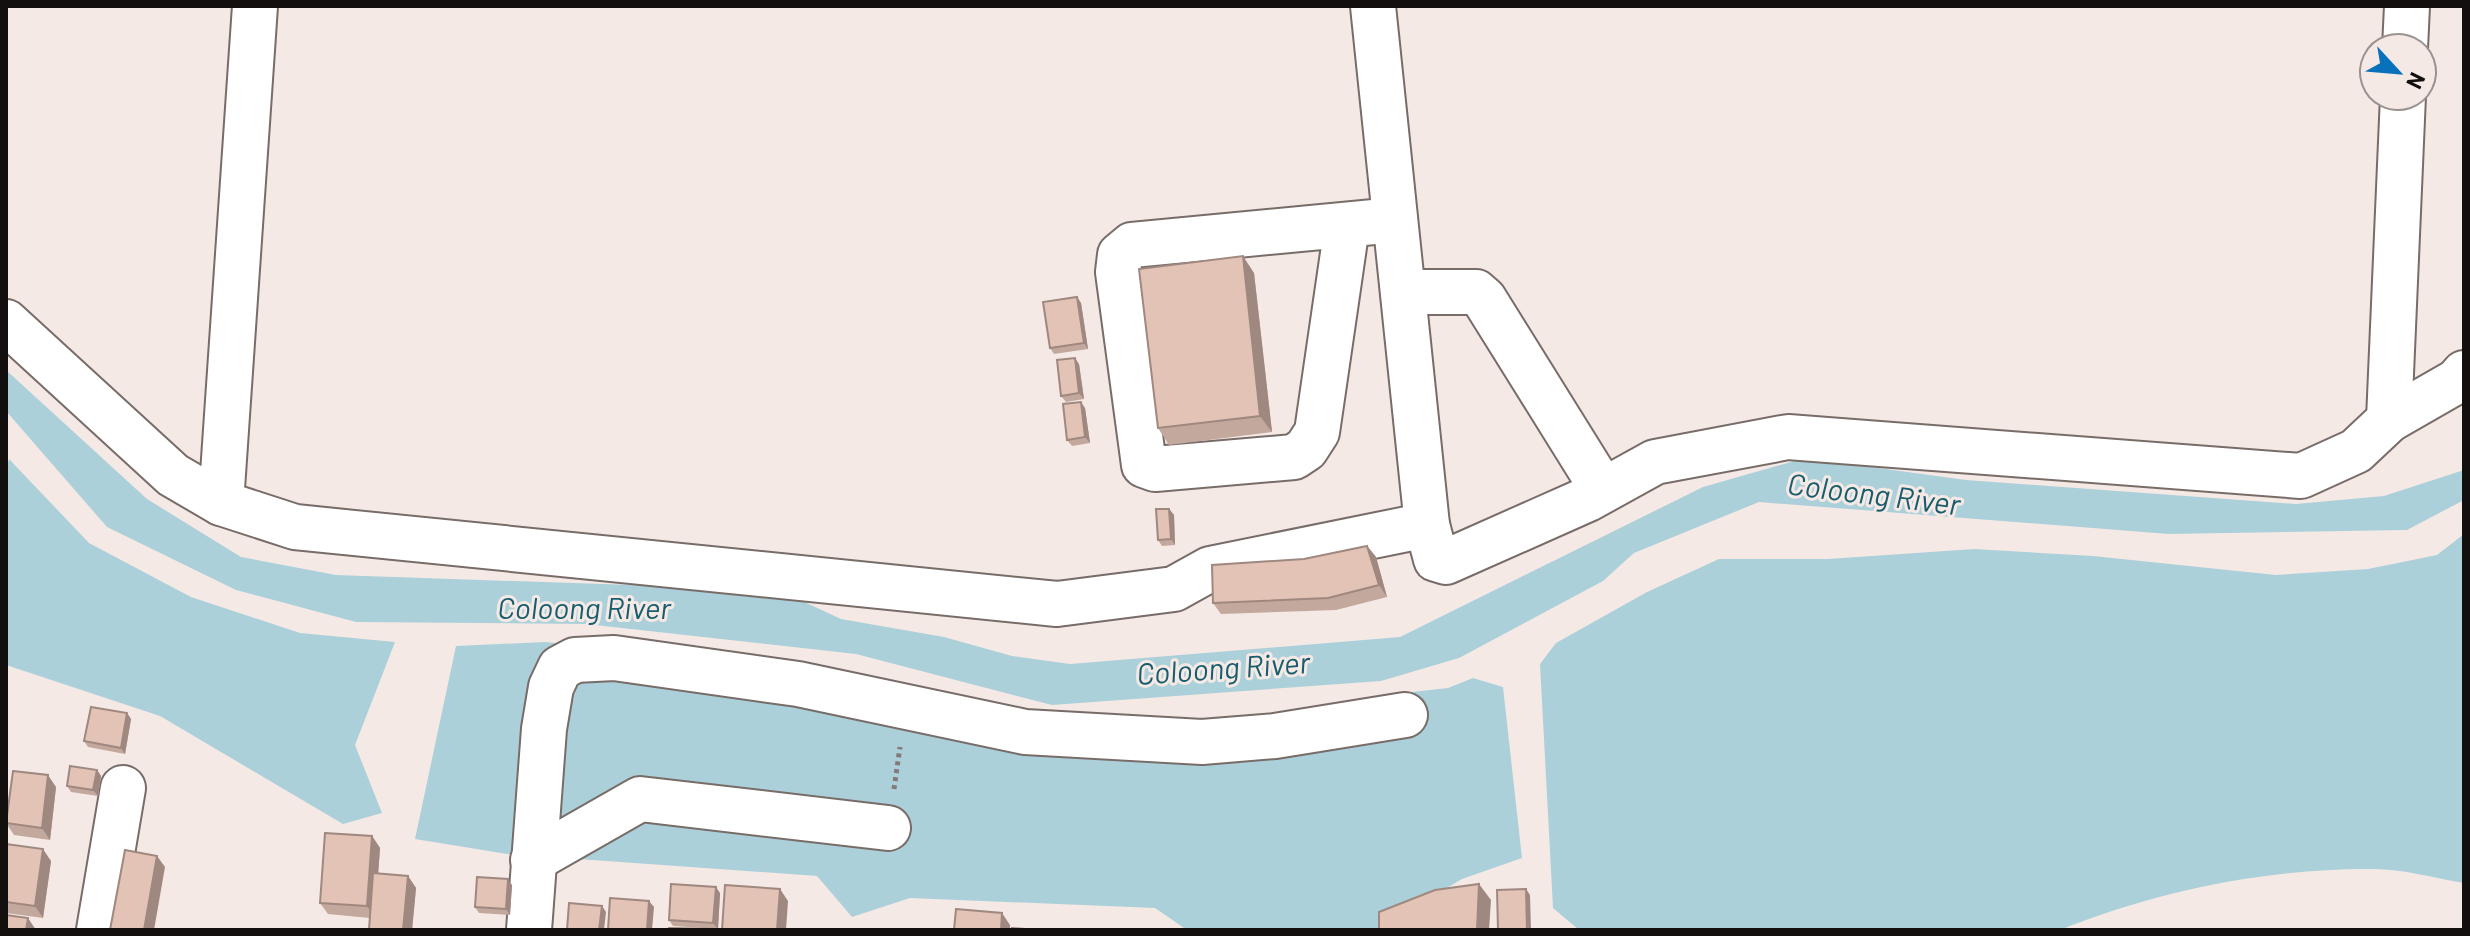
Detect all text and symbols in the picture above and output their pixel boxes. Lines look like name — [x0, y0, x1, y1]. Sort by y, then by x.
north arrow — [2358, 32, 2438, 112]
text: N — [2402, 69, 2432, 93]
water label: Coloong River — [1786, 465, 1964, 522]
water label: Coloong River — [497, 589, 672, 625]
water label: Coloong River — [1135, 643, 1312, 691]

